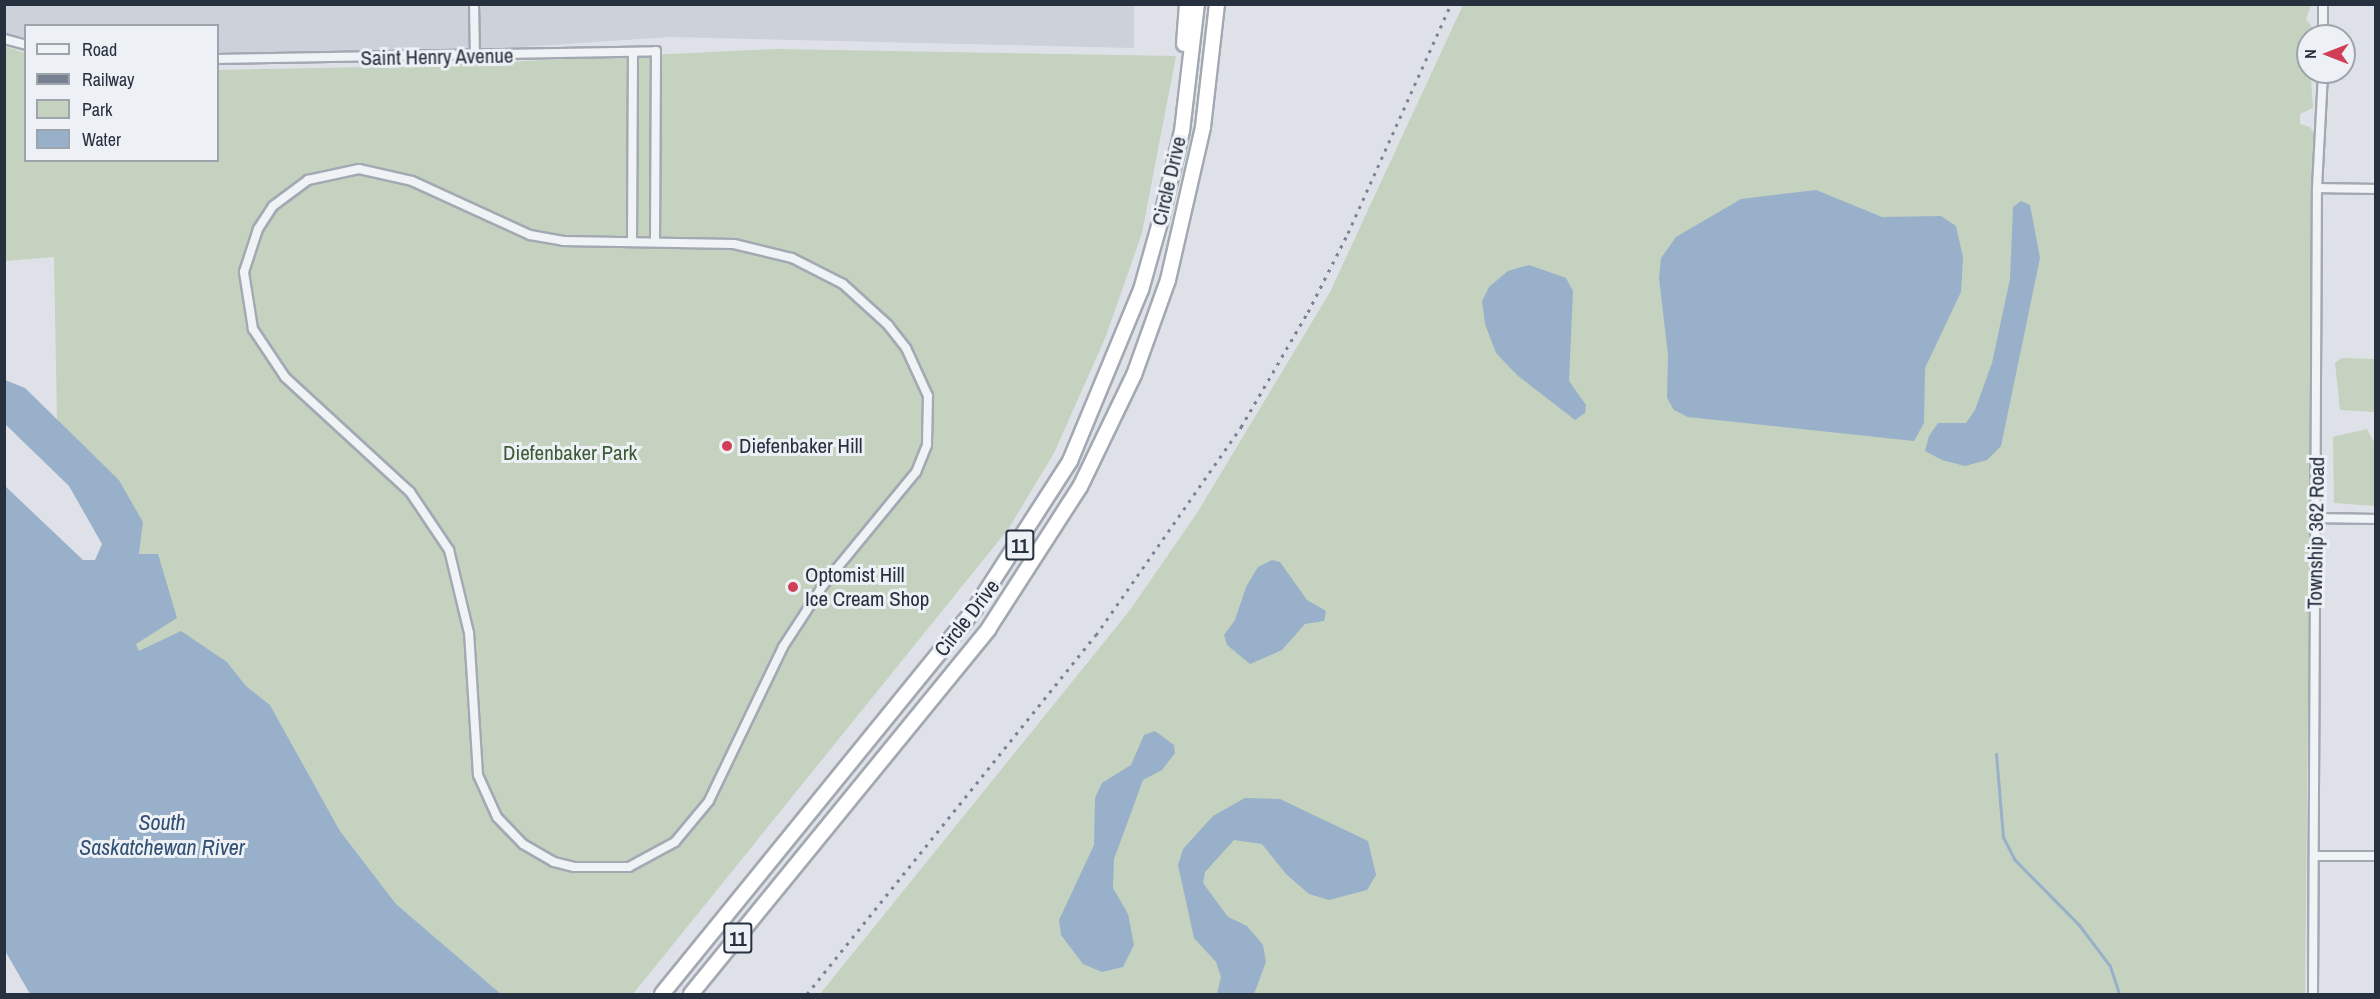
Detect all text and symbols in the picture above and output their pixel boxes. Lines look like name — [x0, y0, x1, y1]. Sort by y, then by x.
legend — [24, 24, 219, 162]
north arrow — [2296, 24, 2356, 84]
text: Road — [82, 37, 117, 62]
street label: Saint Henry Avenue — [360, 43, 514, 71]
text: N — [2299, 49, 2321, 59]
text: Railway — [82, 67, 135, 92]
text: Park — [82, 97, 112, 122]
text: Water — [82, 127, 121, 152]
street label: Circle Drive — [1147, 134, 1191, 228]
place label: Diefenbaker Hill — [739, 433, 862, 459]
marker: Diefenbaker Hill — [720, 439, 734, 453]
park label: Diefenbaker Park — [503, 440, 637, 466]
street label: Township 362 Road — [2302, 457, 2330, 609]
road number: 11 — [1005, 528, 1035, 562]
place label: Optomist Hill Ice Cream Shop — [805, 562, 929, 612]
street label: Circle Drive — [929, 574, 1005, 662]
marker: Optomist Hill Ice Cream Shop — [786, 580, 800, 594]
water label: South Saskatchewan River — [79, 809, 245, 860]
road number: 11 — [723, 921, 753, 955]

